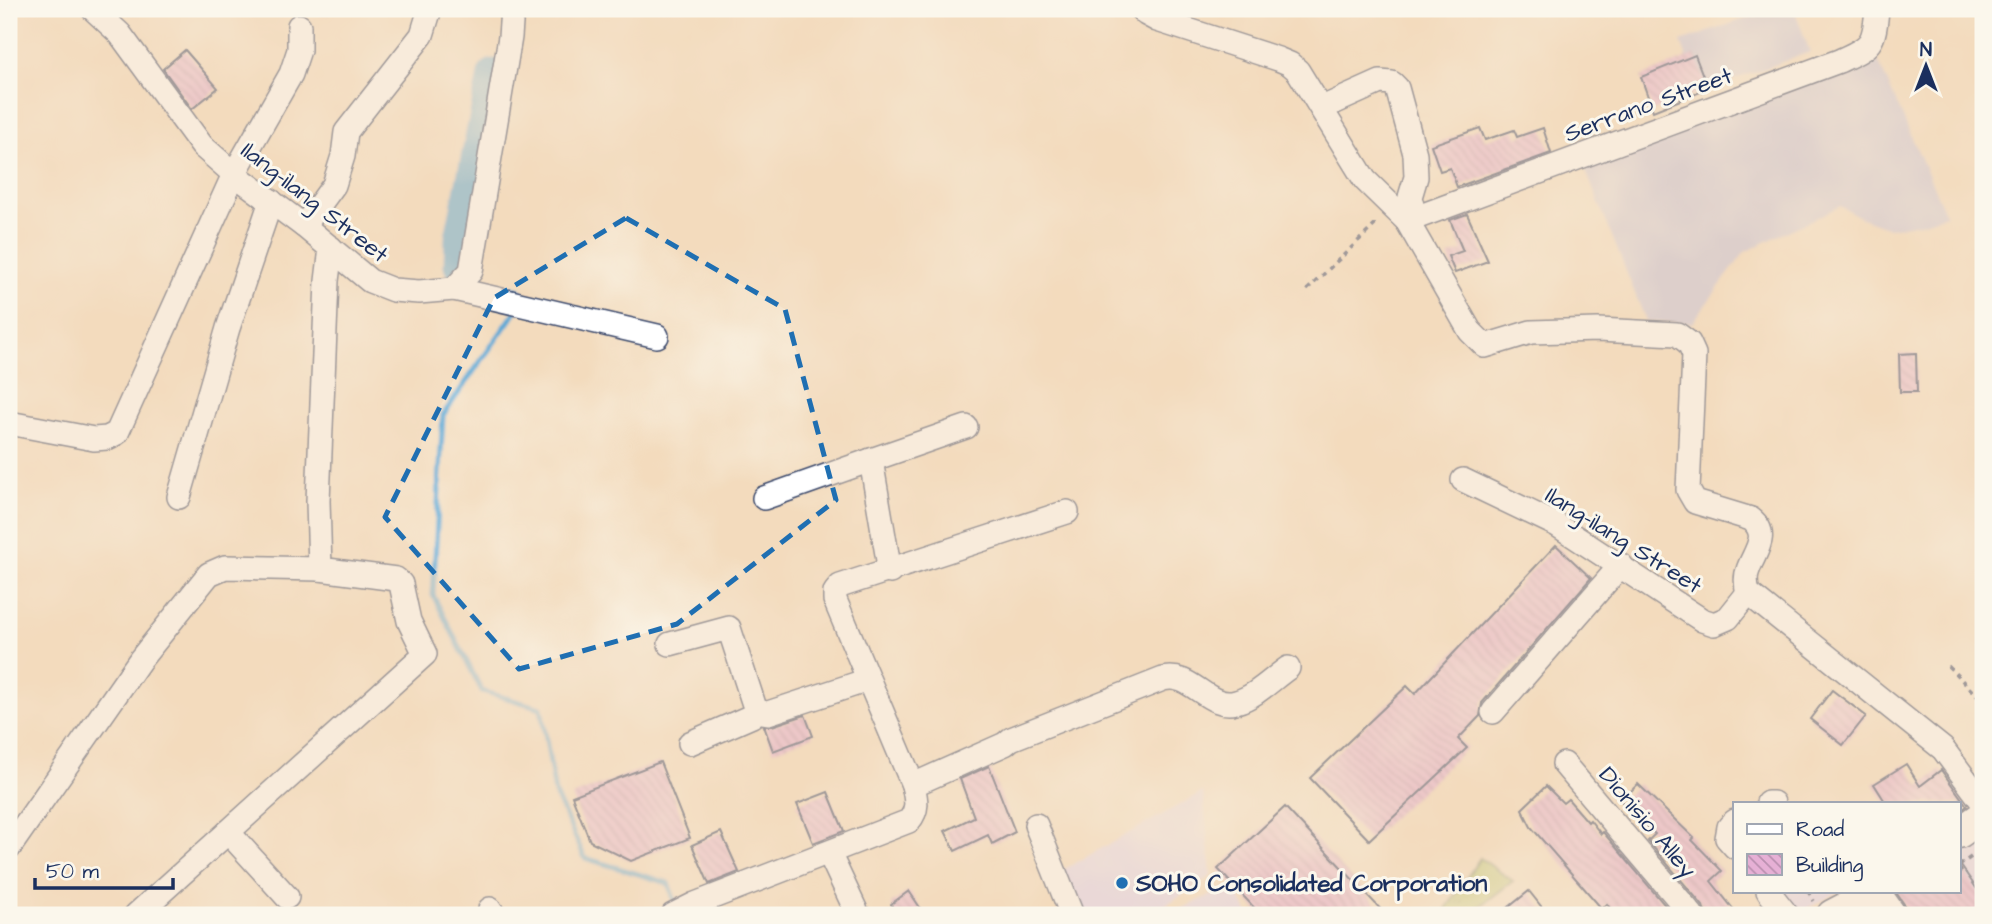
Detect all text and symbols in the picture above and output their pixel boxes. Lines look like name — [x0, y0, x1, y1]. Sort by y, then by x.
north arrow — [1890, 32, 1960, 102]
text: N — [1920, 37, 1932, 64]
street label: Serrano Street — [1560, 59, 1737, 151]
street label: Ilang-ilang Street — [233, 134, 396, 272]
street label: Ilang-ilang Street — [1538, 479, 1709, 604]
street label: Dionisio Alley — [1590, 760, 1704, 886]
legend — [1733, 802, 1960, 892]
text: Road — [1796, 815, 1844, 844]
scale bar — [35, 847, 173, 891]
text: Building — [1796, 851, 1864, 882]
text: 50 m — [46, 857, 100, 886]
place label: SOHO Consolidated Corporation — [1135, 867, 1487, 901]
marker: SOHO Consolidated Corporation — [1114, 875, 1130, 891]

